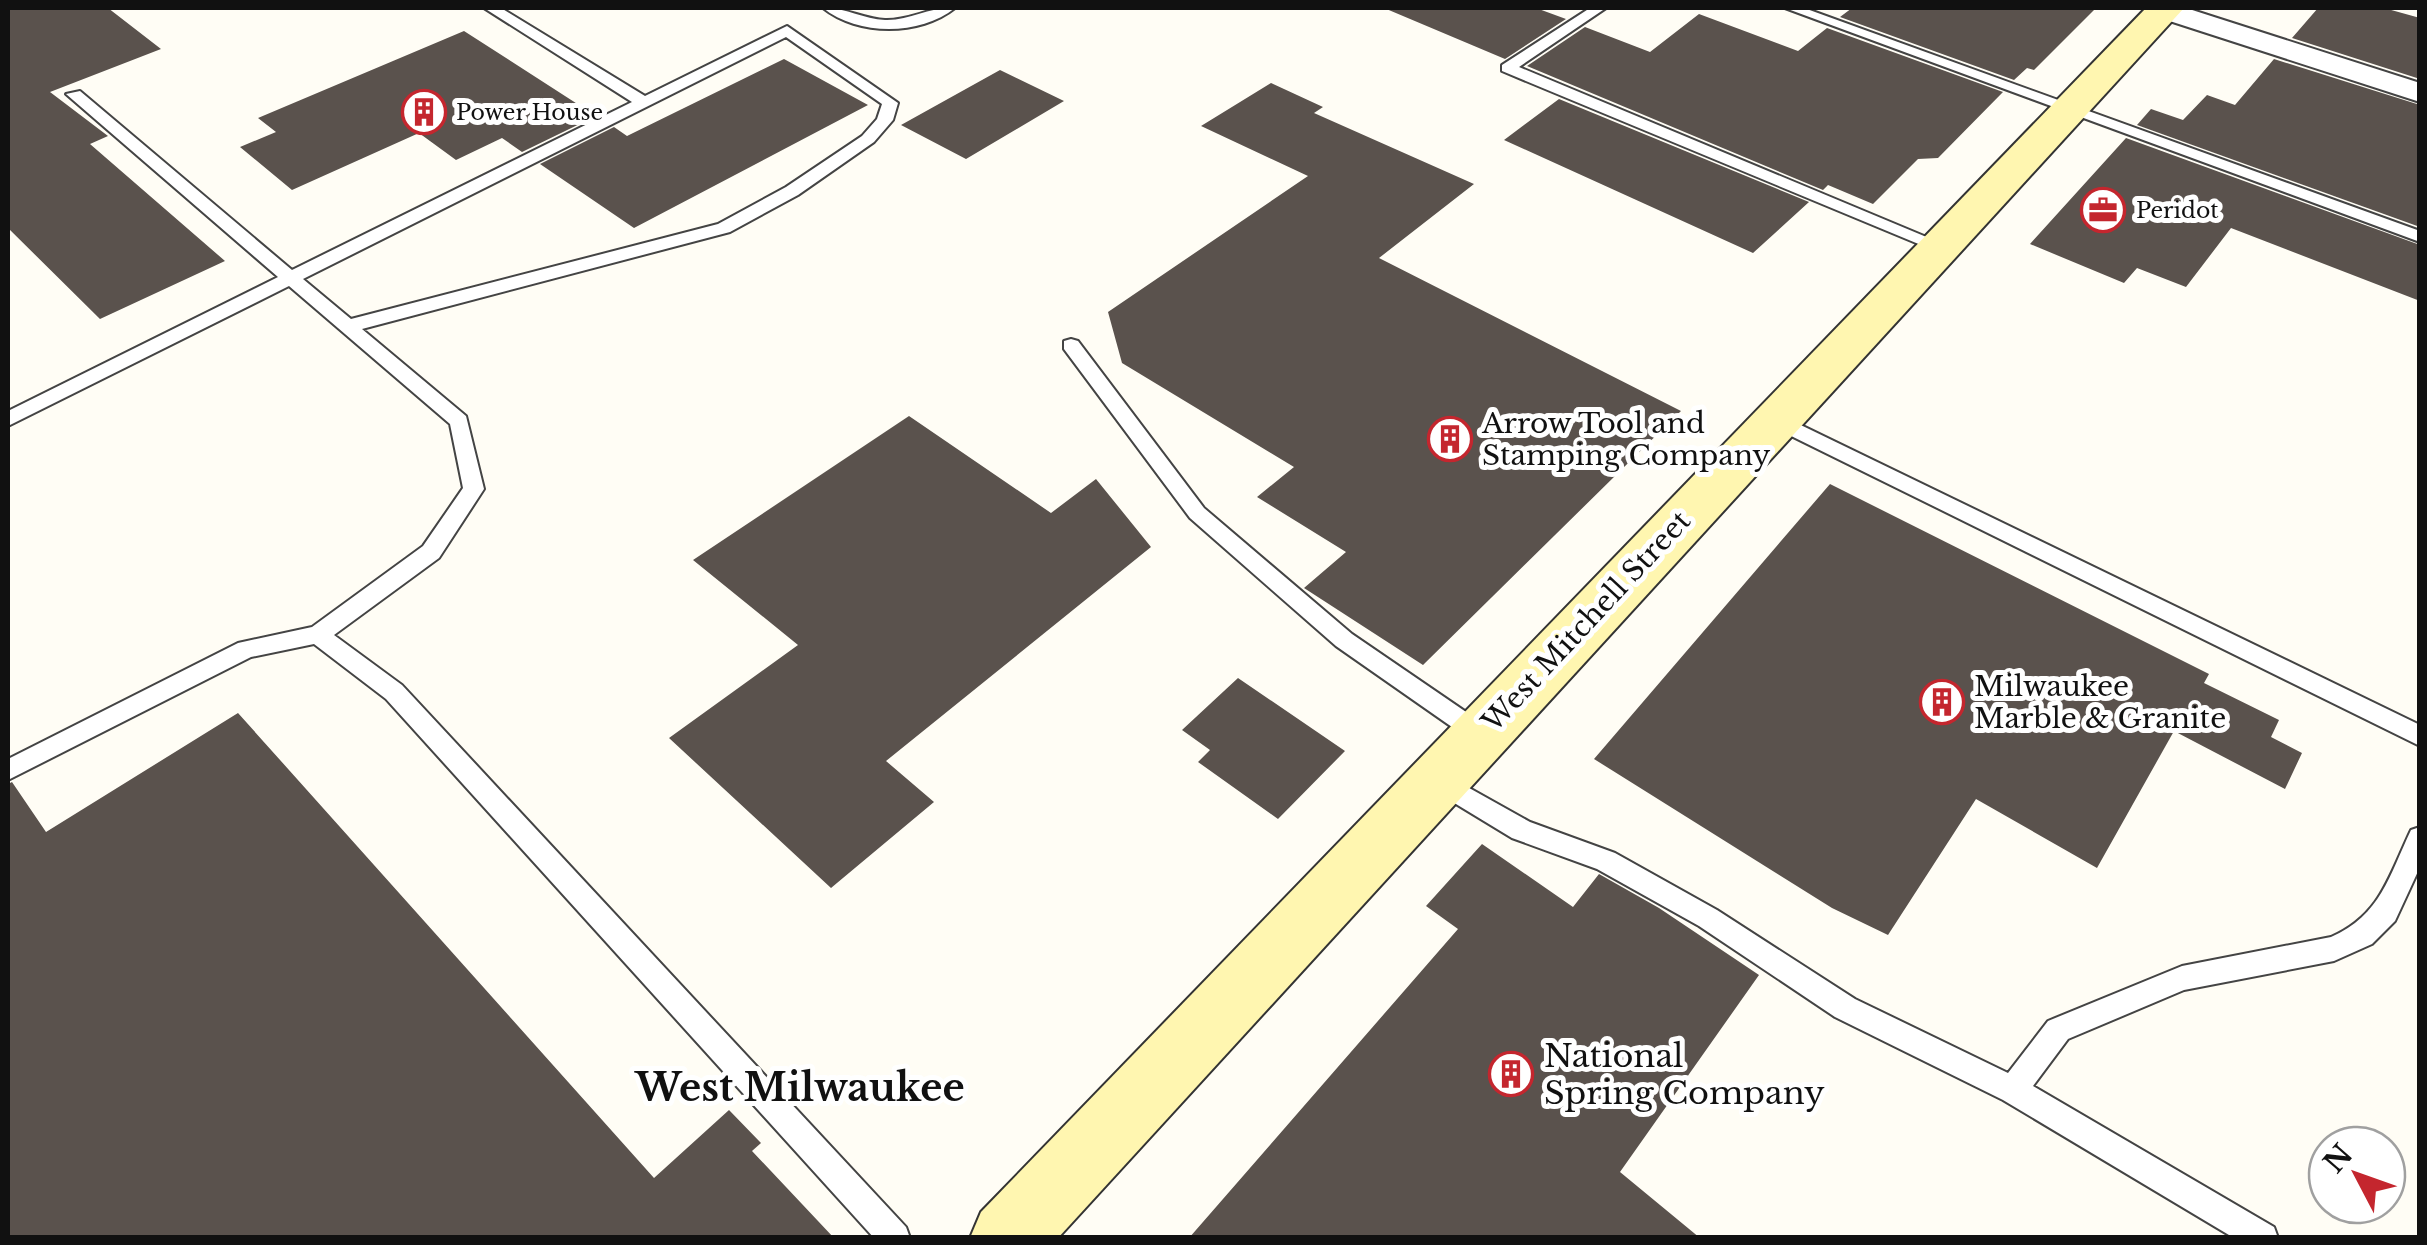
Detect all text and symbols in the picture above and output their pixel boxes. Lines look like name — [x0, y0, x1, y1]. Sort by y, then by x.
building icon: Power House — [401, 89, 447, 135]
place label: Power House — [456, 99, 603, 126]
office icon: Peridot — [2080, 187, 2126, 233]
place label: Peridot — [2136, 197, 2219, 224]
place label: Arrow Tool and Stamping Company — [1481, 406, 1770, 473]
building icon: Arrow Tool and Stamping Company — [1427, 416, 1473, 462]
street label: West Mitchell Street — [1474, 503, 1698, 740]
place label: Milwaukee Marble & Granite — [1974, 669, 2226, 736]
building icon: Milwaukee Marble & Granite — [1919, 679, 1965, 725]
place label: National Spring Company — [1544, 1036, 1825, 1113]
building icon: National Spring Company — [1488, 1051, 1534, 1097]
district label: West Milwaukee — [633, 1064, 965, 1111]
north arrow — [2307, 1125, 2407, 1225]
text: N — [2317, 1138, 2360, 1180]

